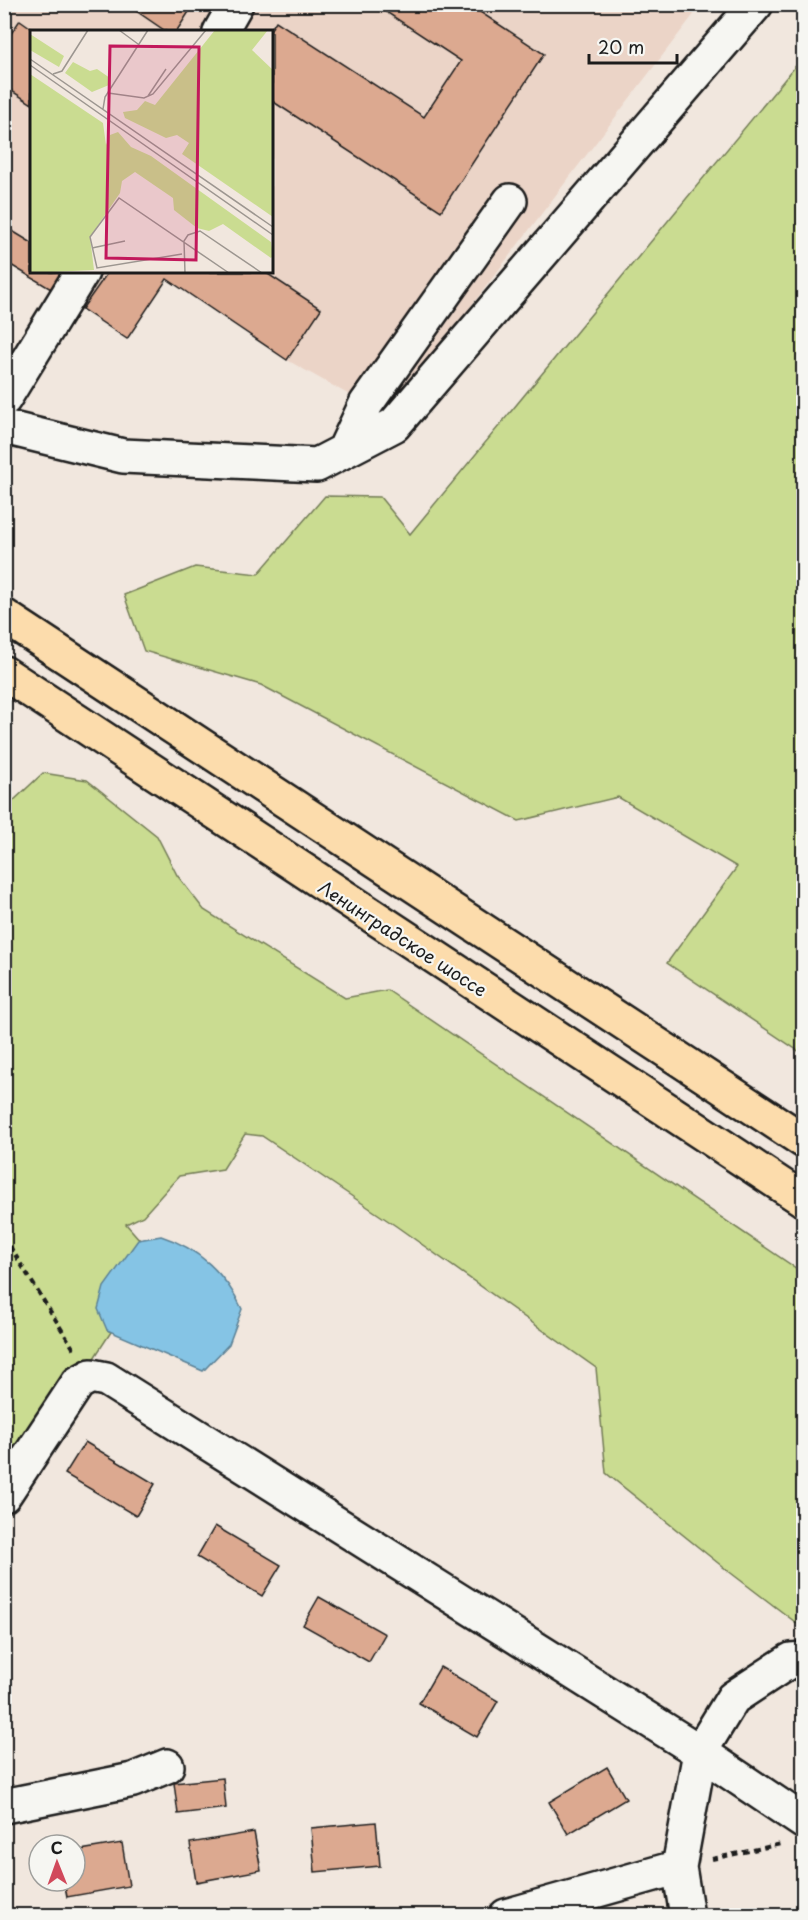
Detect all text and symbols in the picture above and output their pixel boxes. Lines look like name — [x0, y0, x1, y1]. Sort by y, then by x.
scale bar — [589, 27, 678, 65]
inset map — [30, 30, 273, 273]
text: 20 m — [598, 33, 644, 60]
street label: Ленинградское шоссе — [313, 873, 493, 1003]
north arrow — [27, 1833, 87, 1893]
text: С — [50, 1835, 63, 1859]

